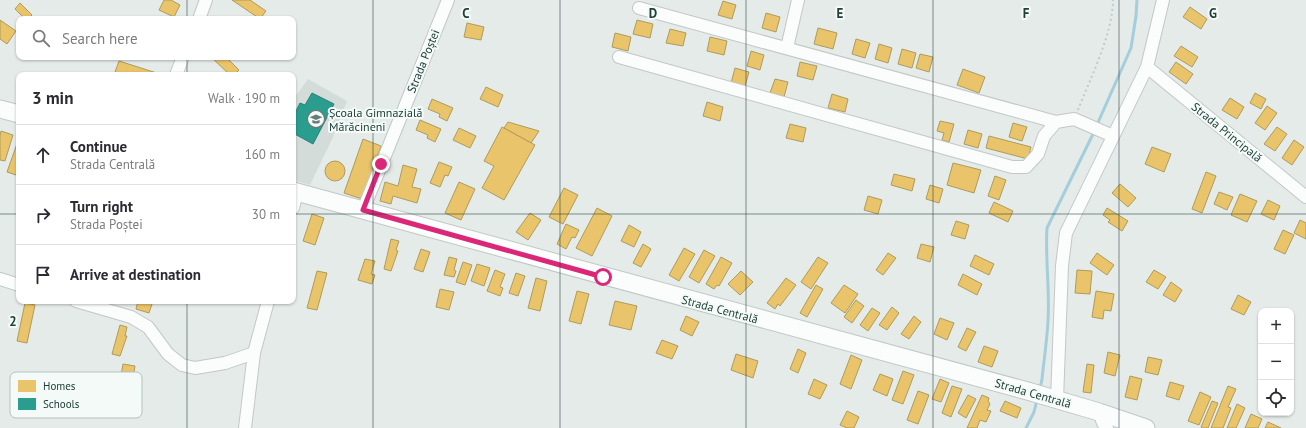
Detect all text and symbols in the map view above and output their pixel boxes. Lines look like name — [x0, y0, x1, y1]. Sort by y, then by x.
text: C — [462, 5, 470, 22]
text: D — [649, 5, 657, 22]
text: E — [837, 5, 844, 22]
text: F — [1023, 5, 1030, 22]
text: G — [1209, 5, 1217, 22]
search box — [16, 16, 296, 60]
icon: search — [30, 27, 52, 49]
street label: Strada Poștei — [403, 27, 443, 95]
text: Search here — [62, 29, 138, 48]
text: 3 min — [32, 87, 73, 109]
text: Walk · 190 m — [208, 90, 280, 107]
street label: Strada Principală — [1189, 99, 1265, 165]
place label: Școala Gimnazială Mărăcineni — [329, 105, 422, 134]
school or university icon: Școala Gimnazială Mărăcineni — [306, 109, 326, 129]
text: Continue — [70, 137, 127, 156]
icon: ahead — [32, 144, 54, 166]
text: 160 m — [245, 146, 280, 163]
route end — [372, 155, 390, 173]
text: Strada Centrală — [70, 156, 155, 173]
text: Turn right — [70, 197, 133, 216]
icon: right — [32, 204, 54, 226]
text: 30 m — [252, 206, 280, 223]
text: Strada Poștei — [70, 216, 143, 233]
icon: arrive — [32, 264, 54, 286]
text: Arrive at destination — [70, 265, 201, 284]
route start — [594, 268, 612, 286]
street label: Strada Centrală — [680, 292, 760, 326]
map controls — [1258, 308, 1294, 416]
button: + — [1258, 308, 1294, 344]
text: 2 — [9, 313, 17, 330]
button: − — [1258, 344, 1294, 380]
legend — [10, 372, 142, 418]
street label: Strada Centrală — [993, 375, 1073, 411]
text: Homes — [43, 379, 76, 393]
button: locate — [1258, 380, 1294, 416]
text: Schools — [43, 397, 80, 411]

